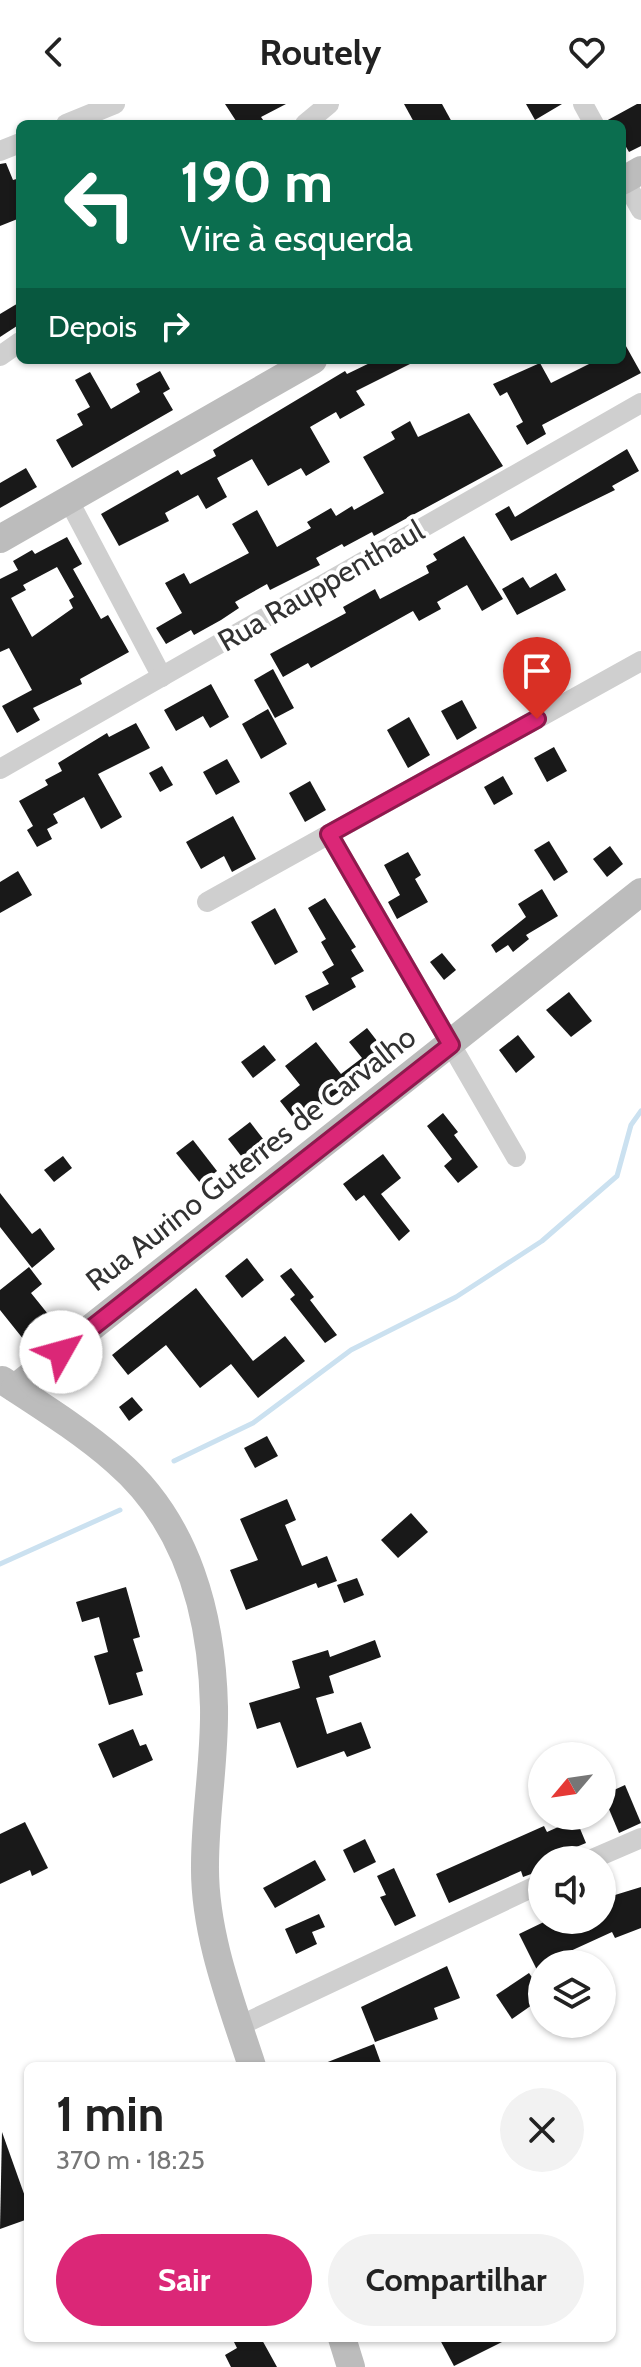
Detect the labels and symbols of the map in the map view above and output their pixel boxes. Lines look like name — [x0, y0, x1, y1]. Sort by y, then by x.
street label: Rua Rauppenthaul — [211, 512, 430, 659]
pin — [503, 637, 571, 719]
street label: Rua Aurino Guterres de Carvalho — [78, 1018, 423, 1299]
position arrow — [19, 1310, 103, 1394]
north arrow — [528, 1742, 616, 1830]

